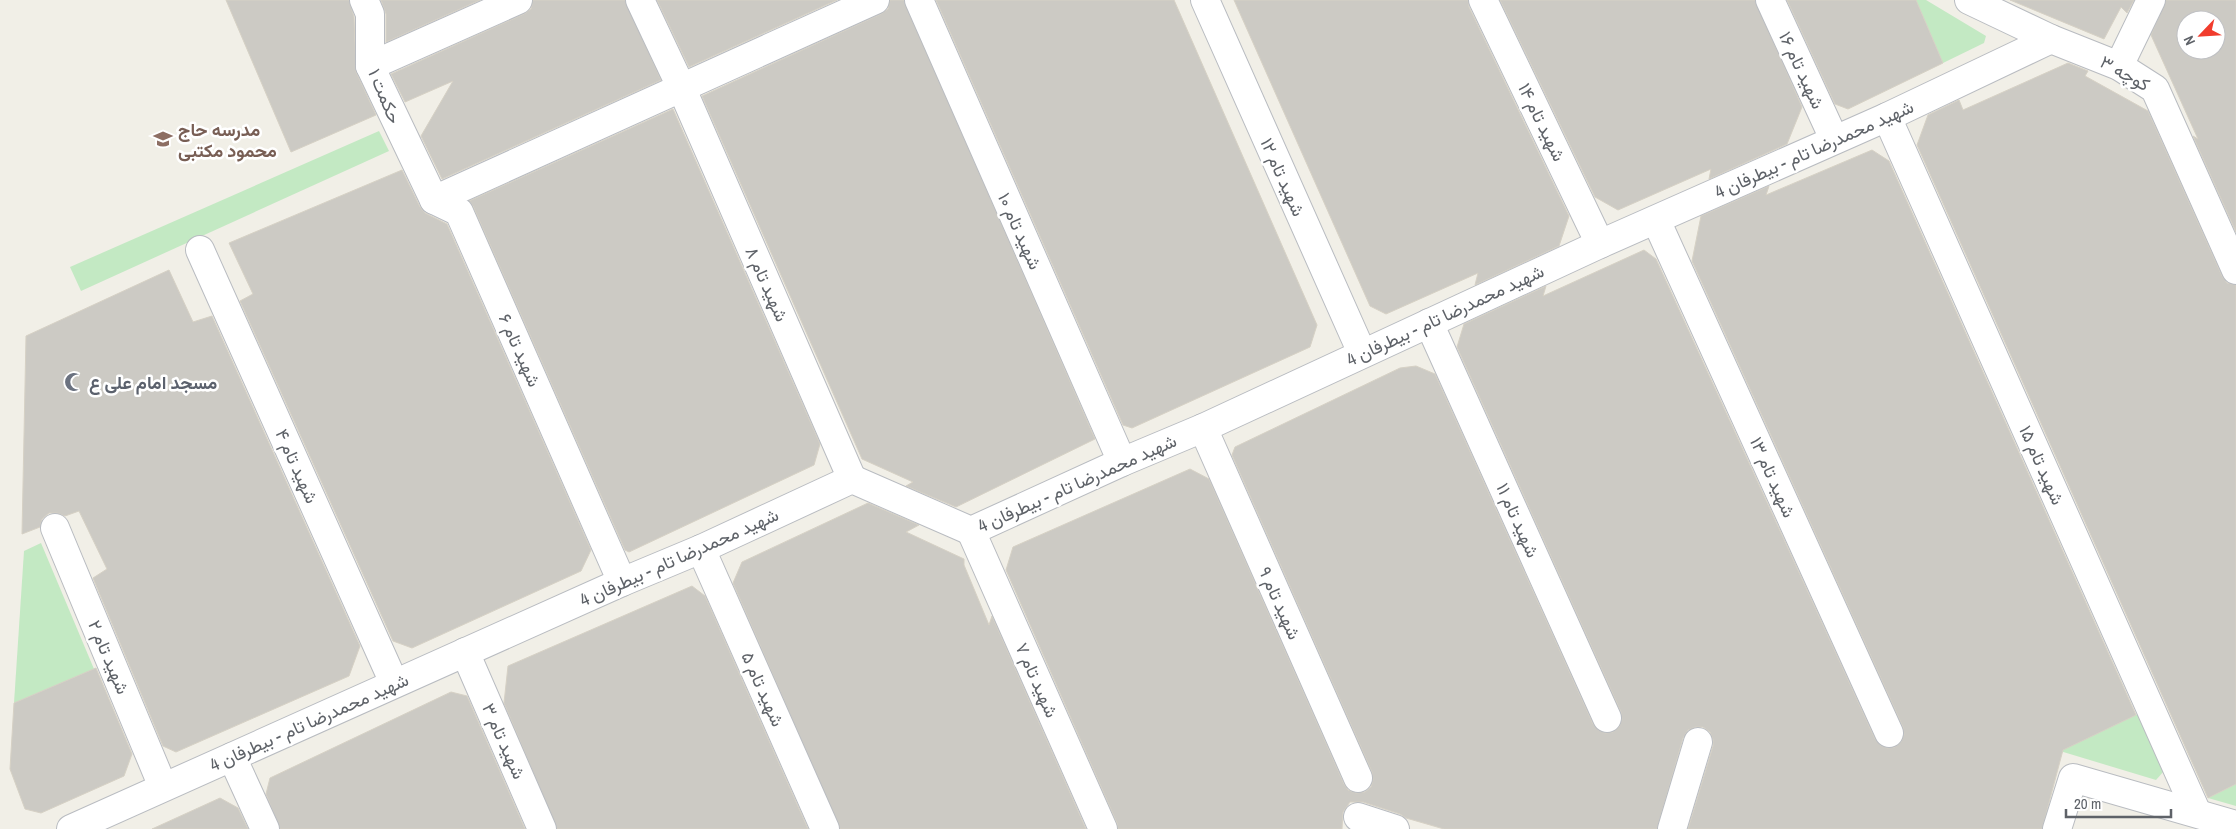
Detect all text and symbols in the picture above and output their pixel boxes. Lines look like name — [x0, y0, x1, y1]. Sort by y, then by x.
north arrow — [2176, 10, 2226, 60]
street label: شهید تام ۱۶ — [1773, 27, 1831, 113]
text: N — [2179, 33, 2199, 48]
street label: کوچه ۳ — [2096, 49, 2154, 97]
street label: حکمت ۱ — [362, 65, 408, 127]
street label: شهید تام ۱۴ — [1512, 79, 1572, 165]
street label: شهید محمدرضا تام - بیطرفان 4 — [1711, 94, 1917, 204]
place label: مدرسه حاج محمود مکتبی — [178, 117, 277, 163]
school or university icon: مدرسه حاج محمود مکتبی — [152, 128, 174, 150]
street label: شهید تام ۱۲ — [1255, 134, 1311, 220]
street label: شهید تام ۱۰ — [992, 189, 1048, 273]
street label: شهید تام ۸ — [739, 243, 795, 325]
street label: شهید محمدرضا تام - بیطرفان 4 — [1342, 258, 1548, 372]
street label: شهید تام ۶ — [493, 309, 547, 391]
place label: مسجد امام علی ع — [89, 370, 218, 395]
mosque icon: مسجد امام علی ع — [63, 371, 85, 393]
street label: شهید تام ۱۵ — [2013, 421, 2071, 509]
street label: شهید تام ۴ — [269, 425, 325, 507]
street label: شهید محمدرضا تام - بیطرفان 4 — [974, 428, 1180, 538]
street label: شهید تام ۱۳ — [1744, 433, 1802, 521]
street label: شهید تام ۱۱ — [1490, 479, 1546, 561]
street label: شهید محمدرضا تام - بیطرفان 4 — [576, 502, 782, 612]
street label: شهید تام ۹ — [1253, 563, 1307, 643]
street label: شهید تام ۲ — [82, 616, 136, 698]
street label: شهید تام ۷ — [1009, 639, 1065, 721]
street label: شهید تام ۵ — [735, 648, 791, 730]
street label: شهید محمدرضا تام - بیطرفان 4 — [206, 667, 412, 777]
street label: شهید تام ۳ — [476, 699, 532, 783]
scale bar — [2066, 786, 2171, 818]
text: 20 m — [2074, 793, 2101, 814]

